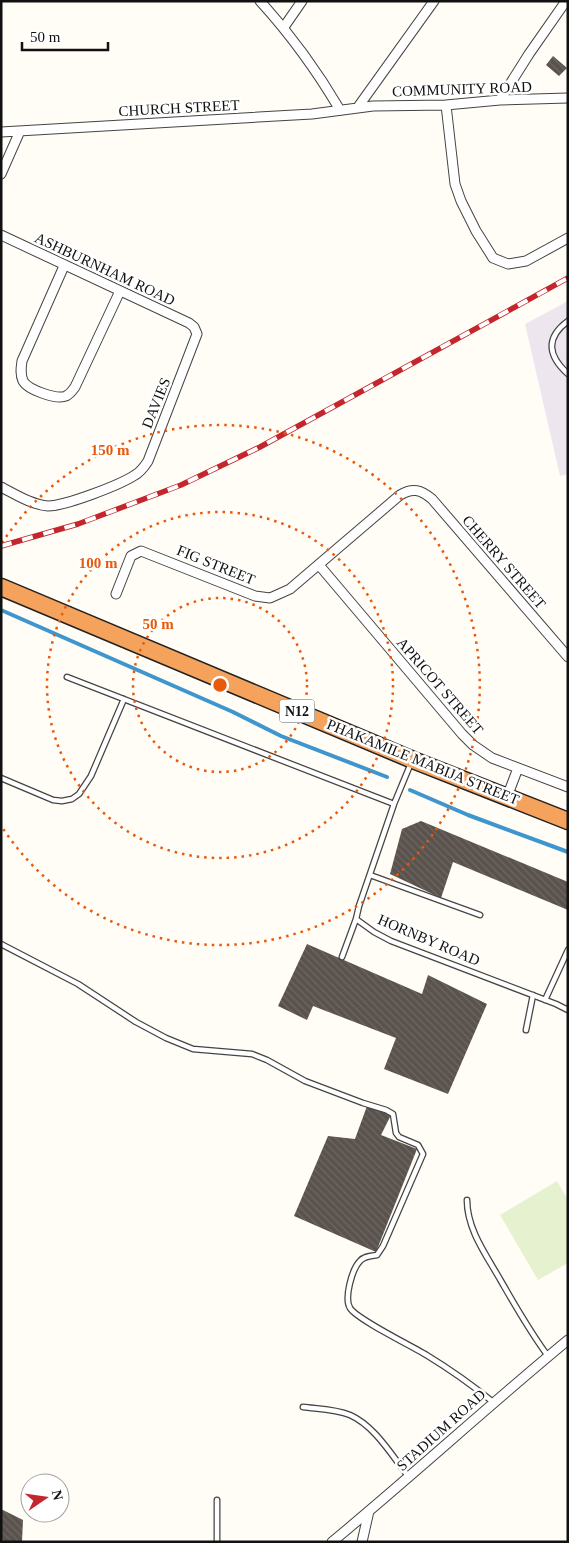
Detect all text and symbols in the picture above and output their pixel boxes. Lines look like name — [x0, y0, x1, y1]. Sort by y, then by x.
scale bar — [22, 20, 109, 52]
text: 50 m — [30, 29, 61, 45]
street label: COMMUNITY ROAD — [392, 79, 532, 99]
street label: CHURCH STREET — [118, 97, 240, 119]
street label: ASHBURNHAM ROAD — [32, 229, 178, 309]
street label: DAVIES — [139, 375, 173, 431]
text: 150 m — [91, 442, 130, 458]
street label: CHERRY STREET — [459, 512, 549, 612]
street label: FIG STREET — [175, 542, 257, 588]
text: 100 m — [79, 555, 118, 571]
text: 50 m — [142, 616, 174, 632]
street label: APRICOT STREET — [394, 634, 486, 738]
centre of rings — [211, 676, 229, 694]
road number: N12 — [280, 699, 314, 722]
street label: PHAKAMILE MABIJA STREET — [325, 716, 521, 808]
street label: HORNBY ROAD — [376, 911, 482, 969]
street label: STADIUM ROAD — [394, 1386, 489, 1474]
north arrow — [20, 1473, 70, 1523]
text: N — [49, 1489, 66, 1502]

